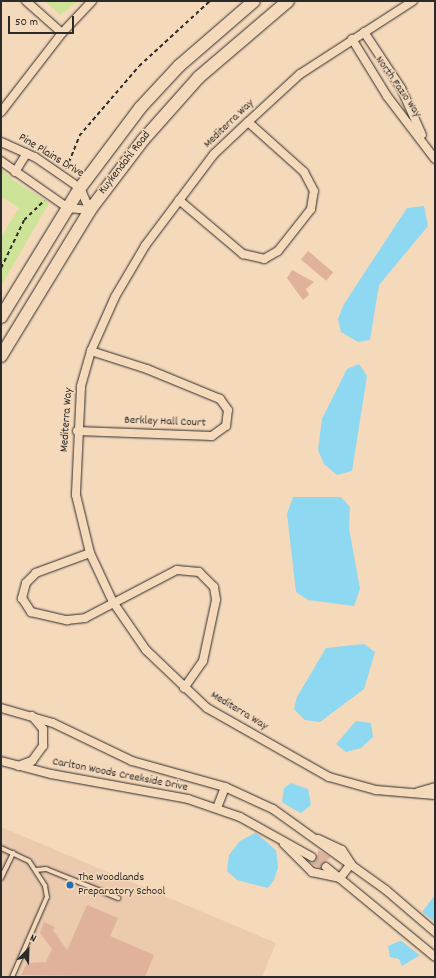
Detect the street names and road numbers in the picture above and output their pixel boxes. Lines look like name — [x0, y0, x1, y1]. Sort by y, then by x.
street label: North Fazio Way — [372, 54, 424, 120]
street label: Mediterra Way — [201, 96, 257, 152]
street label: Kuykendahl Road — [96, 129, 154, 197]
street label: Pine Plains Drive — [16, 131, 86, 181]
street label: Mediterra Way — [58, 387, 76, 453]
street label: Berkley Hall Court — [124, 413, 206, 431]
street label: Mediterra Way — [208, 688, 270, 734]
street label: Carlton Woods Creekside Drive — [51, 755, 189, 795]

